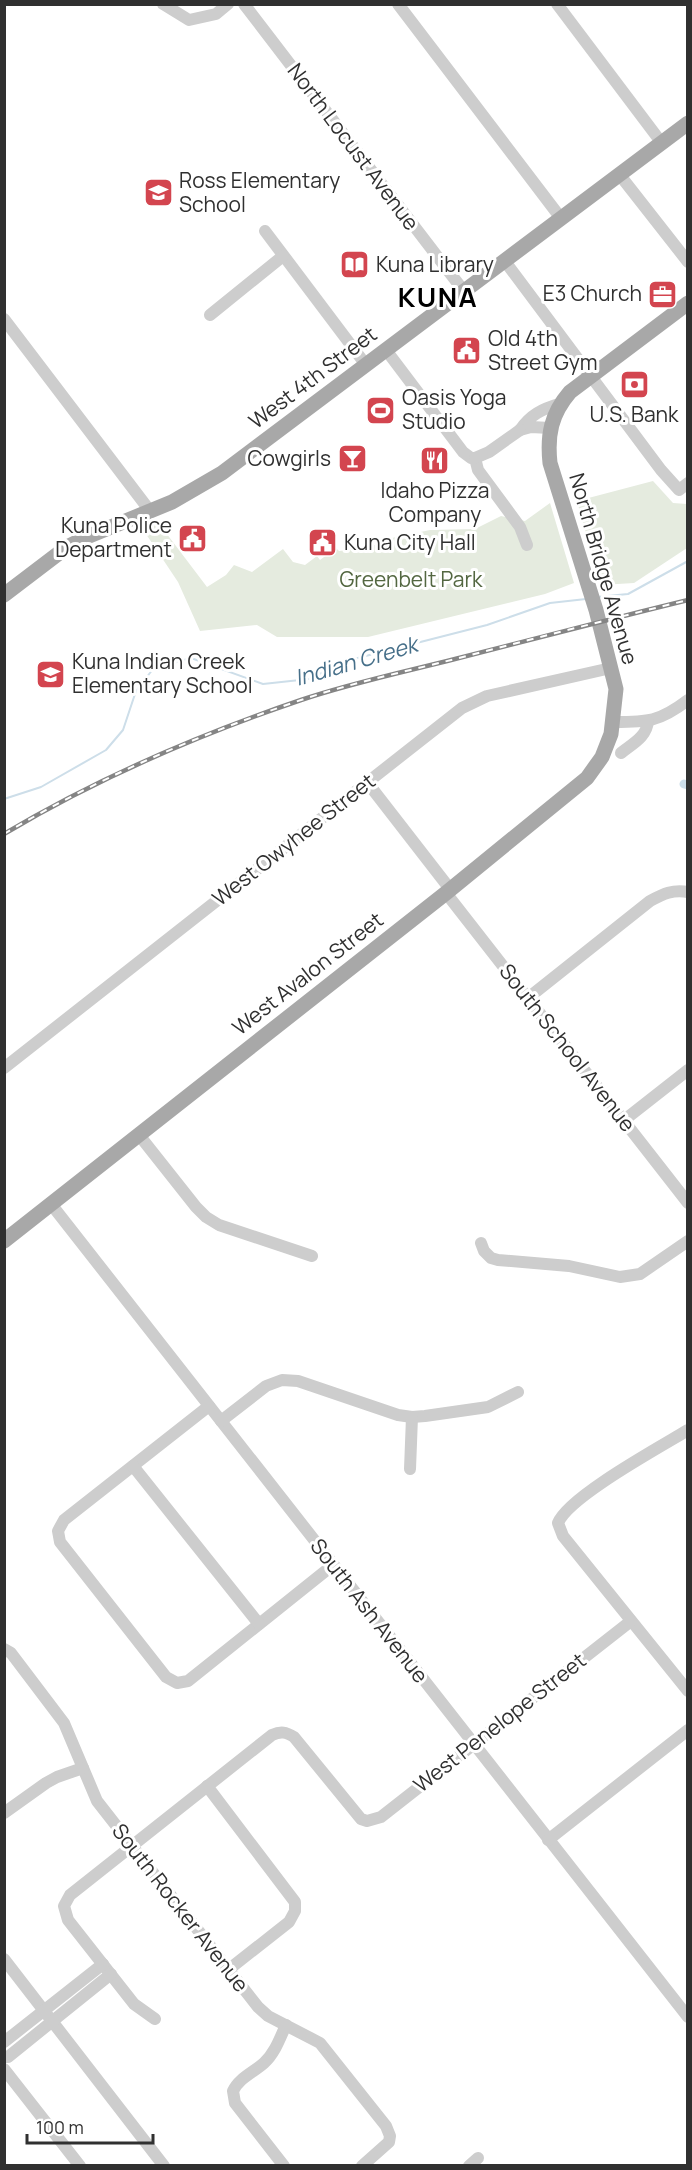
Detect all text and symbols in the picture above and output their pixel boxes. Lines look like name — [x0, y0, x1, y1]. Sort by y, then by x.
street label: North Locust Avenue — [282, 57, 426, 236]
place label: Ross Elementary School — [179, 166, 340, 218]
school or university icon: Ross Elementary School — [142, 177, 174, 209]
library icon: Kuna Library — [339, 249, 371, 281]
place label: Kuna Library — [376, 250, 494, 278]
district label: KUNA — [398, 278, 478, 315]
office icon: E3 Church — [647, 278, 679, 310]
place label: E3 Church — [543, 279, 642, 307]
street label: West 4th Street — [243, 320, 382, 435]
place label: Old 4th Street Gym — [488, 324, 598, 376]
public building icon: Old 4th Street Gym — [451, 335, 483, 367]
bank icon: U.S. Bank — [618, 368, 650, 400]
place label: Oasis Yoga Studio — [402, 383, 507, 435]
sports icon: Oasis Yoga Studio — [365, 394, 397, 426]
place label: U.S. Bank — [589, 400, 679, 428]
bar icon: Cowgirls — [336, 443, 368, 475]
place label: Cowgirls — [247, 444, 331, 472]
restaurant icon: Idaho Pizza Company — [419, 444, 451, 476]
street label: North Bridge Avenue — [563, 470, 645, 668]
place label: Idaho Pizza Company — [381, 476, 489, 528]
place label: Kuna Police Department — [55, 511, 172, 563]
public building icon: Kuna Police Department — [177, 522, 209, 554]
public building icon: Kuna City Hall — [307, 527, 339, 559]
place label: Kuna City Hall — [344, 528, 476, 556]
park label: Greenbelt Park — [340, 565, 483, 593]
water label: Indian Creek — [291, 628, 424, 693]
place label: Kuna Indian Creek Elementary School — [72, 647, 253, 699]
school or university icon: Kuna Indian Creek Elementary School — [35, 658, 67, 690]
street label: West Owyhee Street — [206, 767, 381, 912]
street label: West Avalon Street — [226, 905, 389, 1041]
street label: South School Avenue — [493, 958, 642, 1137]
street label: South Ash Avenue — [305, 1532, 435, 1688]
street label: West Penelope Street — [407, 1646, 591, 1798]
street label: South Rocker Avenue — [106, 1817, 255, 1997]
scale bar — [27, 2107, 153, 2145]
text: 100 m — [36, 2115, 84, 2139]

